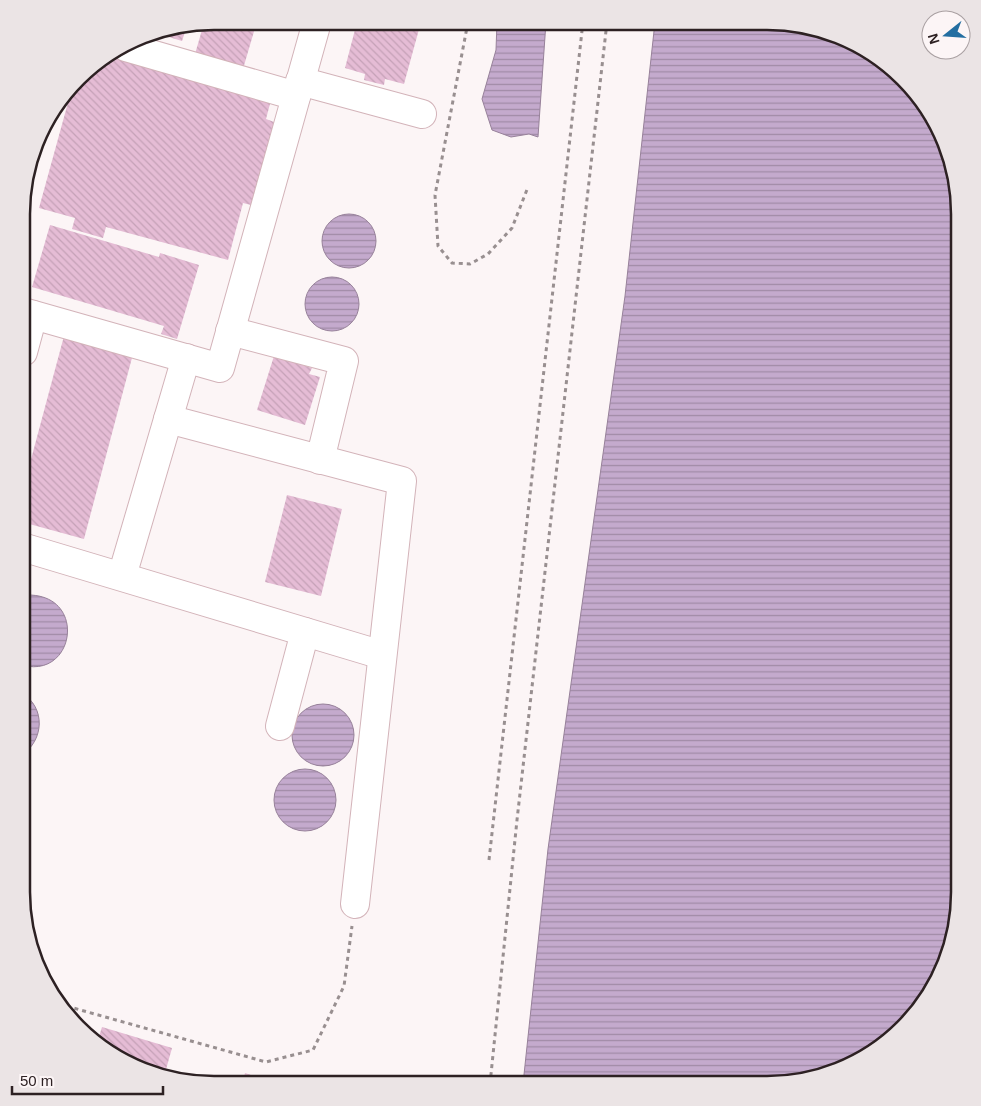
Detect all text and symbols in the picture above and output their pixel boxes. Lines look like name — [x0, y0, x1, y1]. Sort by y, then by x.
north arrow — [921, 10, 971, 60]
text: N — [924, 32, 943, 46]
scale bar — [12, 1064, 164, 1096]
text: 50 m — [20, 1072, 53, 1089]

